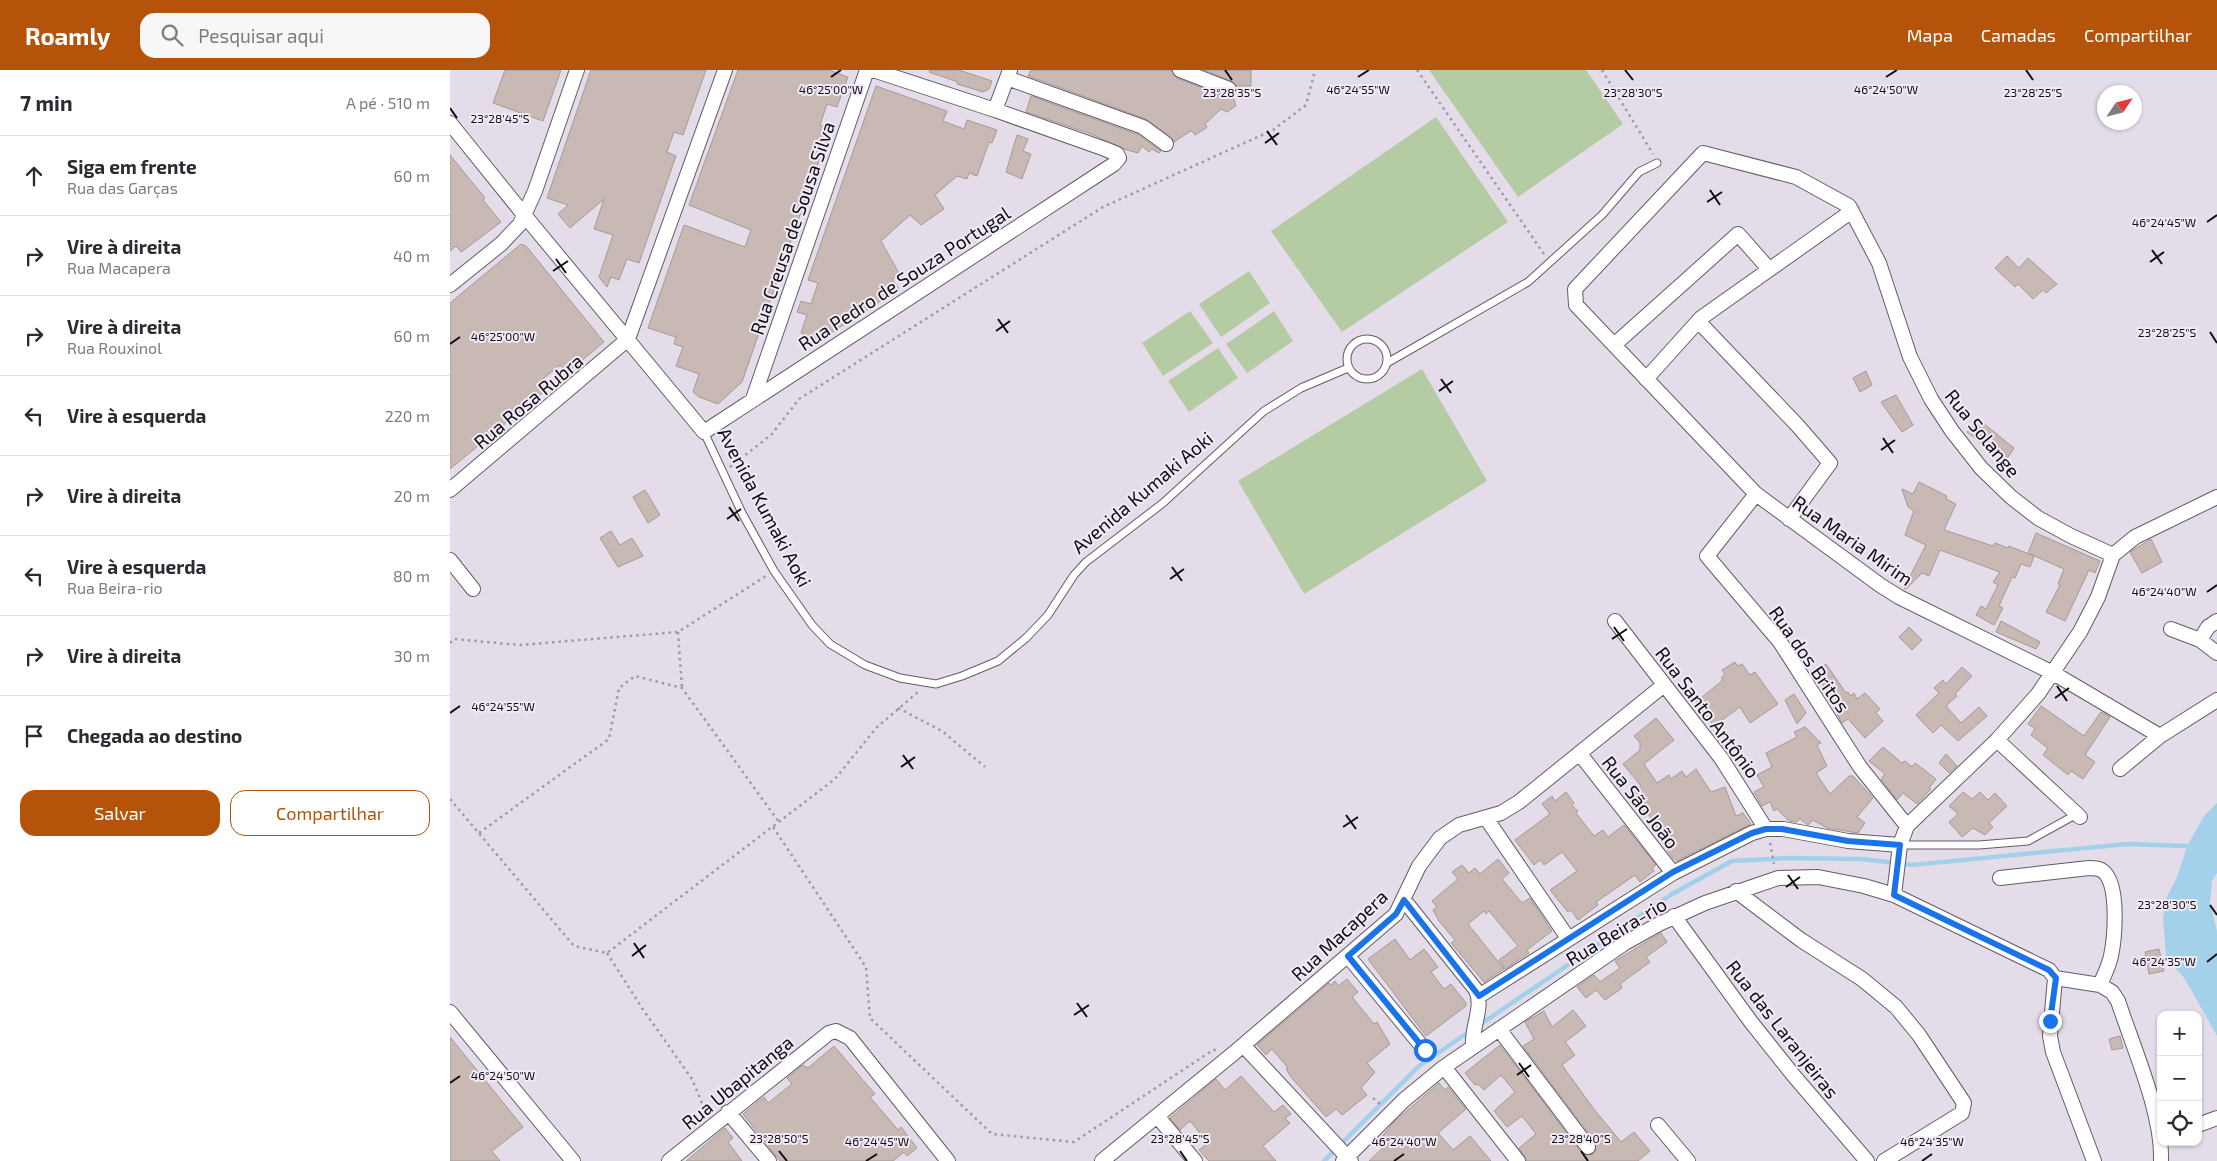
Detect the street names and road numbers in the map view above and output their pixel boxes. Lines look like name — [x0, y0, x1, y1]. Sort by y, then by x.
street label: Rua Creusa de Sousa Silva — [745, 118, 839, 338]
street label: Rua Pedro de Souza Portugal — [794, 201, 1015, 355]
street label: Rua Rosa Rubra — [469, 349, 587, 453]
street label: Rua Solange — [1941, 384, 2025, 482]
street label: Avenida Kumaki Aoki — [713, 423, 817, 591]
street label: Avenida Kumaki Aoki — [1067, 426, 1217, 558]
street label: Rua Maria Mirim — [1788, 490, 1918, 590]
street label: Rua dos Britos — [1765, 601, 1855, 717]
street label: Rua Santo Antônio — [1651, 642, 1765, 782]
street label: Rua São João — [1598, 751, 1684, 853]
street label: Rua Macapera — [1286, 885, 1392, 985]
street label: Rua Beira-rio — [1561, 892, 1671, 970]
street label: Rua das Laranjeiras — [1722, 955, 1844, 1103]
street label: Rua Ubapitanga — [677, 1030, 797, 1134]

